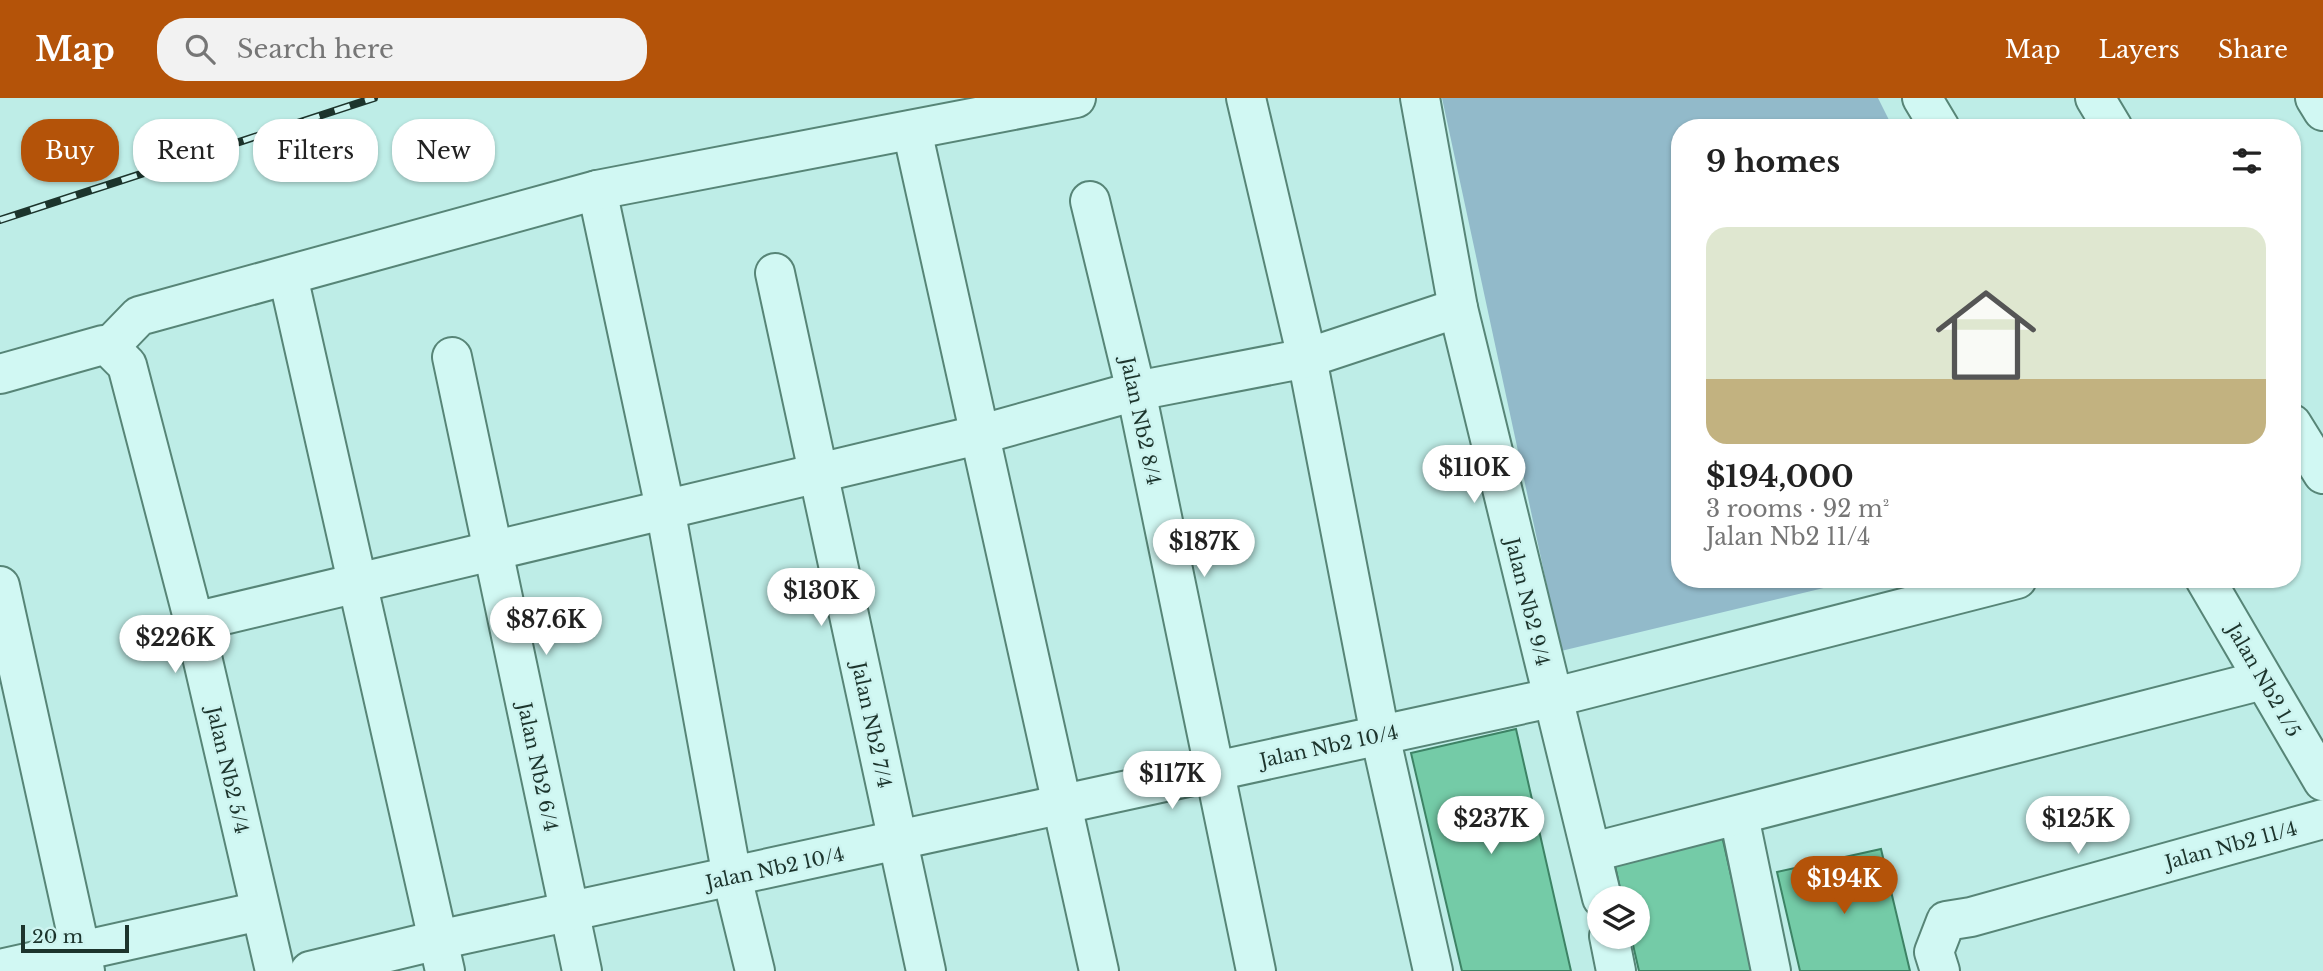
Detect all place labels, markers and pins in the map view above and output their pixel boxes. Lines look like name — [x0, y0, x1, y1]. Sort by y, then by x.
pin: $110K — [1425, 446, 1523, 505]
pin: $187K — [1155, 519, 1253, 579]
pin: $130K — [772, 568, 870, 628]
pin: $87.6K — [489, 598, 603, 657]
pin: $226K — [126, 616, 224, 675]
pin: $117K — [1123, 752, 1221, 811]
pin: $237K — [1442, 796, 1540, 856]
pin: $125K — [2029, 796, 2127, 856]
pin: $194K — [1795, 856, 1893, 916]

